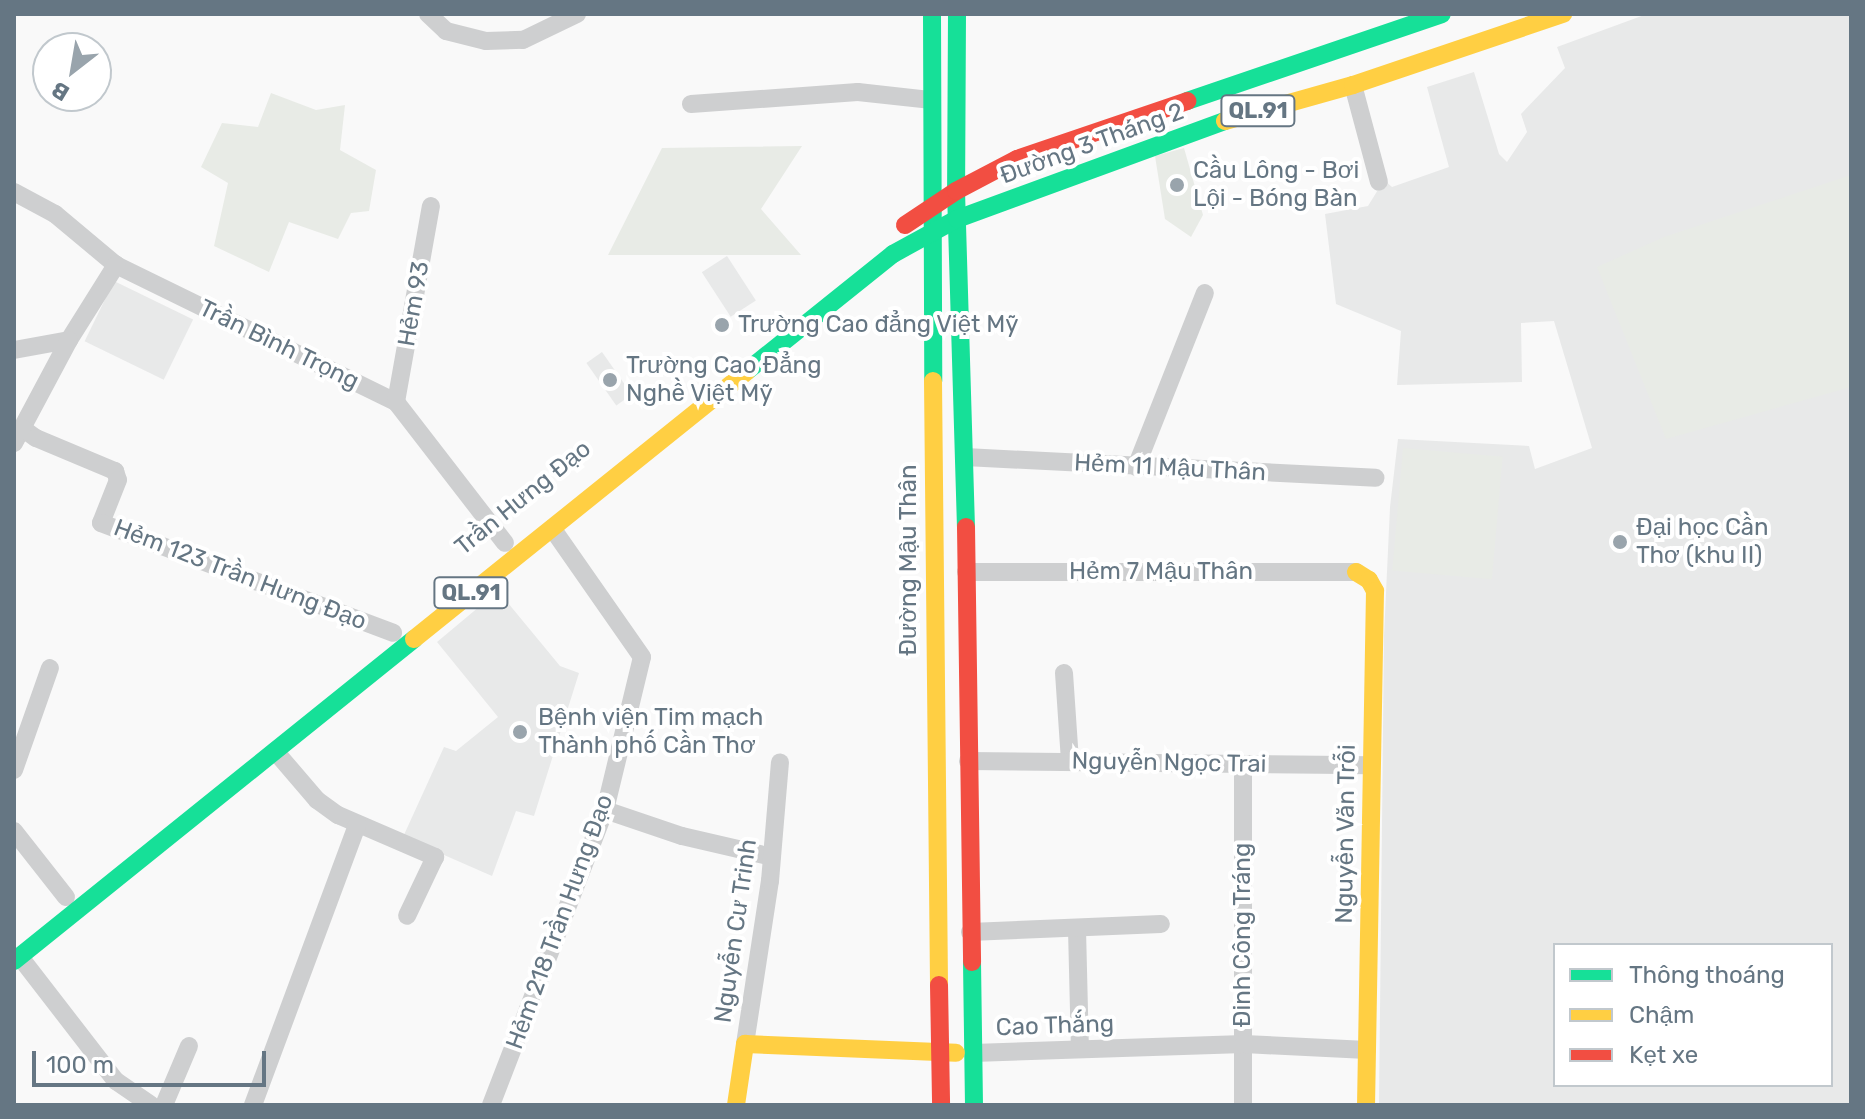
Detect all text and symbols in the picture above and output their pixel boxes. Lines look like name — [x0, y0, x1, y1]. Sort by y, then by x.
north arrow — [32, 32, 112, 112]
text: B — [47, 76, 74, 107]
road number: QL.91 — [1220, 93, 1296, 129]
street label: Đường 3 Tháng 2 — [996, 97, 1188, 191]
place label: Cầu Lông - Bơi Lội - Bóng Bàn — [1193, 157, 1359, 213]
marker: Cầu Lông - Bơi Lội - Bóng Bàn — [1168, 176, 1186, 194]
street label: Hẻm 93 — [392, 259, 436, 349]
street label: Trần Bình Trọng — [194, 294, 364, 396]
place label: Trường Cao đẳng Việt Mỹ — [738, 311, 1019, 339]
marker: Trường Cao đẳng Việt Mỹ — [713, 316, 731, 334]
place label: Trường Cao Đẳng Nghề Việt Mỹ — [626, 352, 821, 408]
marker: Trường Cao Đẳng Nghề Việt Mỹ — [601, 371, 619, 389]
street label: Trần Hưng Đạo — [449, 434, 597, 562]
street label: Hẻm 11 Mậu Thân — [1073, 449, 1267, 487]
street label: Đường Mậu Thân — [895, 464, 923, 656]
street label: Hẻm 123 Trần Hưng Đạo — [109, 513, 371, 637]
place label: Đại học Cần Thơ (khu II) — [1636, 514, 1769, 570]
marker: Đại học Cần Thơ (khu II) — [1611, 533, 1629, 551]
street label: Hẻm 7 Mậu Thân — [1069, 558, 1253, 586]
road number: QL.91 — [433, 575, 509, 611]
place label: Bệnh viện Tim mạch Thành phố Cần Thơ — [538, 704, 765, 760]
marker: Bệnh viện Tim mạch Thành phố Cần Thơ — [509, 721, 531, 743]
street label: Nguyễn Văn Trỗi — [1330, 743, 1362, 925]
street label: Nguyễn Ngọc Trai — [1071, 747, 1267, 779]
street label: Hẻm 218 Trần Hưng Đạo — [500, 790, 620, 1054]
street label: Nguyễn Cư Trinh — [709, 837, 763, 1025]
street label: Đinh Công Tráng — [1229, 842, 1257, 1028]
legend — [1553, 943, 1833, 1087]
text: Thông thoáng — [1629, 961, 1785, 989]
text: Chậm — [1629, 1001, 1694, 1029]
street label: Cao Thắng — [995, 1010, 1115, 1042]
scale bar — [36, 1035, 270, 1085]
text: Kẹt xe — [1629, 1041, 1698, 1069]
text: 100 m — [46, 1051, 114, 1079]

